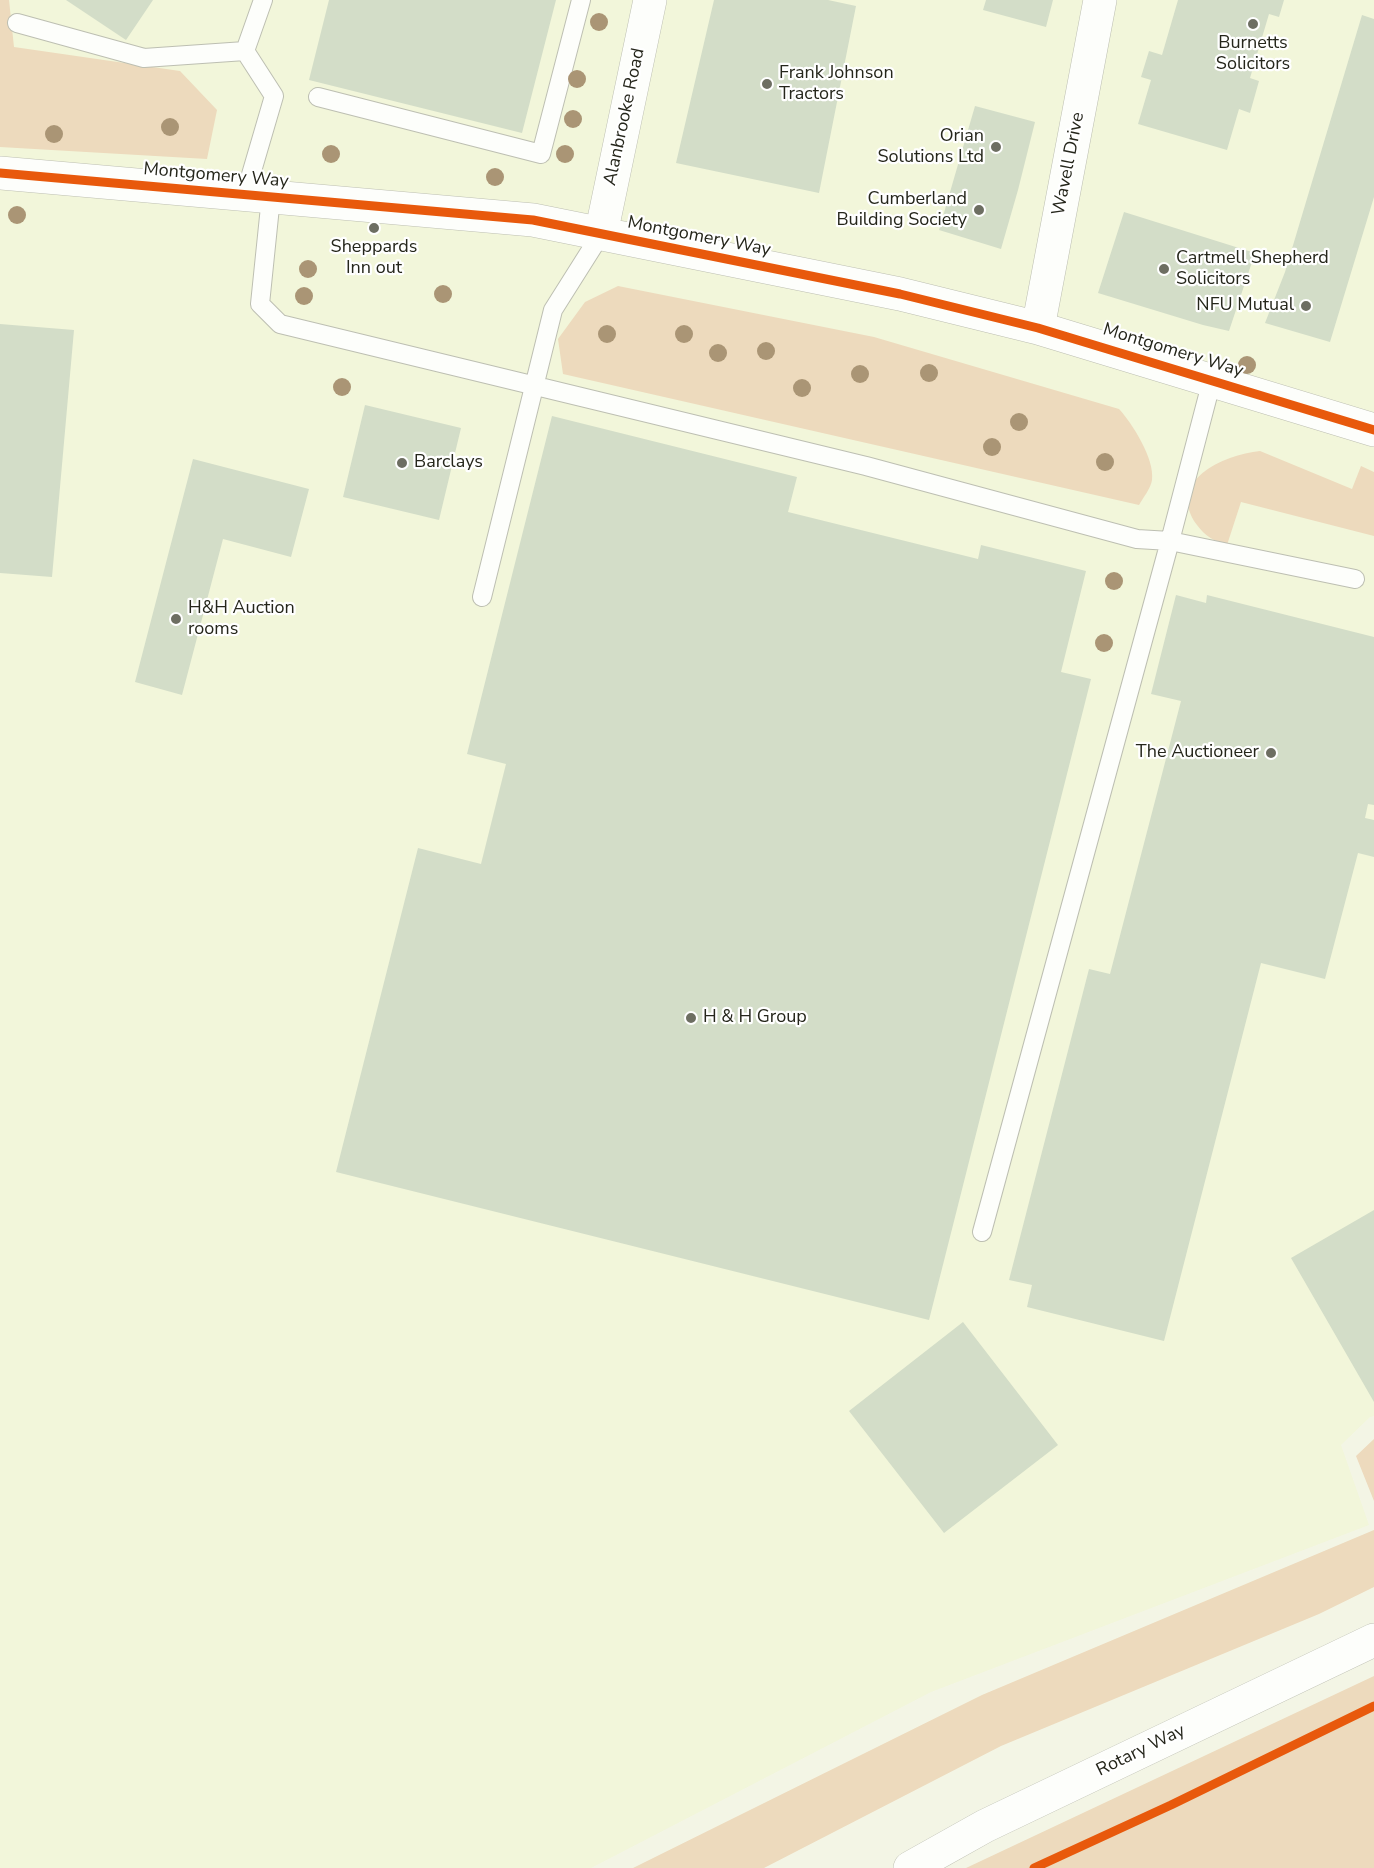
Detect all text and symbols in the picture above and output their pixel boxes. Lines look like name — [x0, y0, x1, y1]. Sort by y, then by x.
marker: Burnetts Solicitors — [1246, 17, 1260, 31]
place label: Burnetts Solicitors — [1216, 33, 1290, 76]
street label: Alanbrooke Road — [600, 46, 650, 188]
place label: Frank Johnson Tractors — [779, 63, 894, 106]
marker: Frank Johnson Tractors — [760, 77, 774, 91]
street label: Wavell Drive — [1048, 110, 1090, 218]
place label: Orian Solutions Ltd — [877, 126, 984, 168]
marker: Orian Solutions Ltd — [989, 140, 1003, 154]
street label: Montgomery Way — [142, 159, 290, 193]
place label: Cumberland Building Society — [836, 189, 967, 232]
marker: Cumberland Building Society — [972, 203, 986, 217]
street label: Montgomery Way — [625, 212, 773, 262]
marker: Sheppards Inn out — [367, 221, 381, 235]
place label: Sheppards Inn out — [331, 237, 417, 280]
place label: Cartmell Shepherd Solicitors — [1176, 248, 1329, 290]
marker: Cartmell Shepherd Solicitors — [1157, 262, 1171, 276]
place label: NFU Mutual — [1196, 295, 1294, 317]
marker: NFU Mutual — [1299, 299, 1313, 313]
street label: Montgomery Way — [1100, 319, 1246, 383]
place label: Barclays — [414, 452, 483, 474]
marker: Barclays — [395, 456, 409, 470]
place label: H&H Auction rooms — [188, 598, 295, 640]
marker: H&H Auction rooms — [169, 612, 183, 626]
place label: The Auctioneer — [1136, 742, 1259, 764]
marker: The Auctioneer — [1264, 746, 1278, 760]
place label: H & H Group — [703, 1007, 807, 1029]
marker: H & H Group — [684, 1011, 698, 1025]
street label: Rotary Way — [1093, 1720, 1189, 1782]

